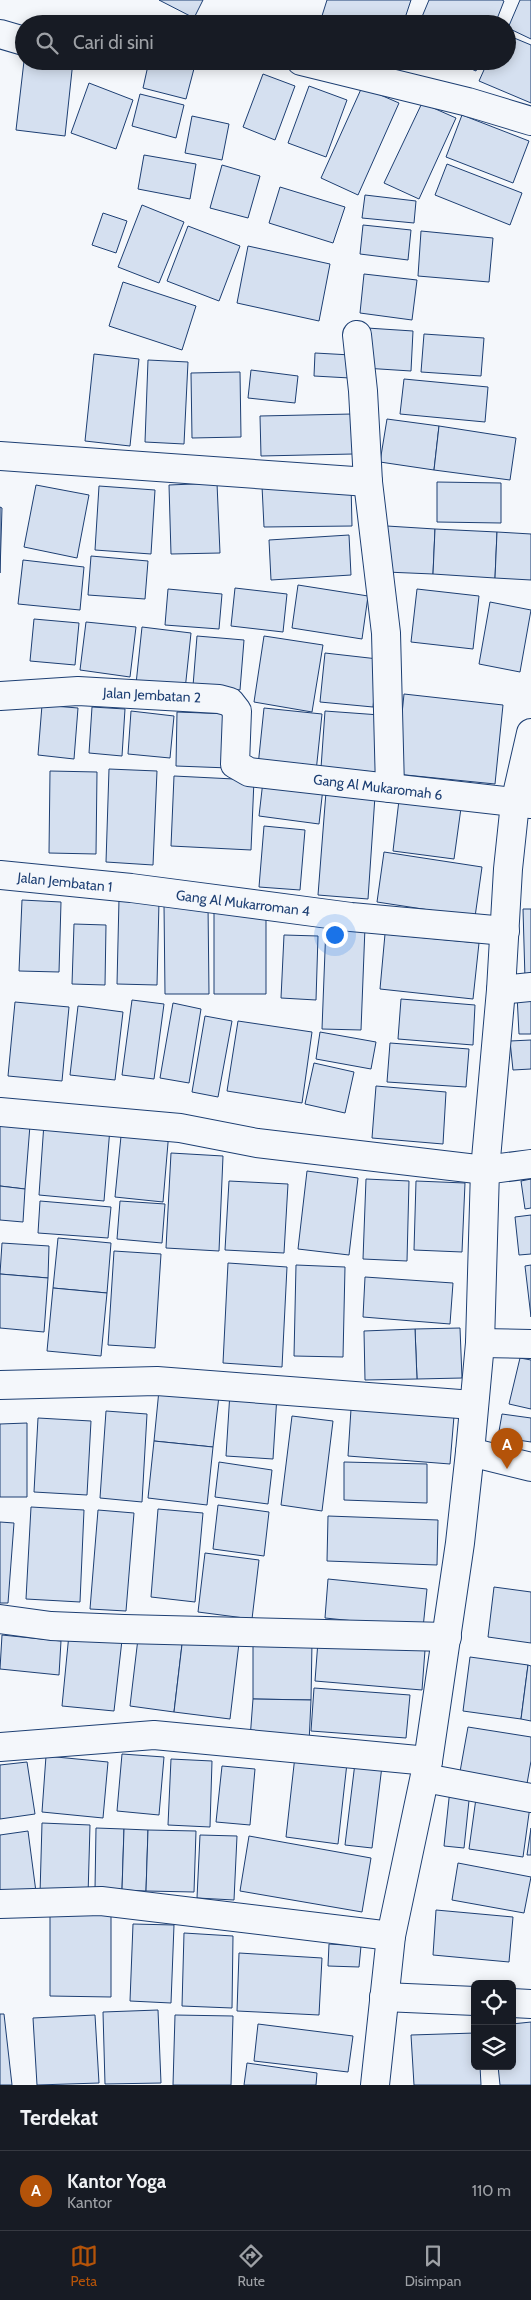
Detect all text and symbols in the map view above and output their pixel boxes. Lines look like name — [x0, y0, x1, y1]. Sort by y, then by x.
search box — [15, 15, 516, 70]
icon: search — [33, 29, 61, 57]
text: Cari di sini — [73, 31, 154, 54]
street label: Jalan Jembatan 2 — [102, 683, 201, 707]
street label: Gang Al Mukaromah 6 — [312, 770, 444, 804]
street label: Jalan Jembatan 1 — [16, 868, 113, 896]
street label: Gang Al Mukarroman 4 — [175, 886, 311, 920]
your location — [322, 922, 348, 948]
pin: A — [491, 1428, 523, 1469]
map controls — [471, 1980, 516, 2070]
button: locate — [471, 1980, 516, 2025]
button: layers — [471, 2025, 516, 2070]
text: Terdekat — [20, 2105, 98, 2130]
text: Kantor Yoga — [67, 2170, 166, 2193]
text: A — [31, 2181, 41, 2200]
text: 110 m — [472, 2181, 511, 2200]
text: Kantor — [67, 2193, 112, 2212]
tab: Peta — [70, 2242, 98, 2290]
tab: Rute — [237, 2242, 265, 2290]
tab: Disimpan — [405, 2242, 461, 2290]

